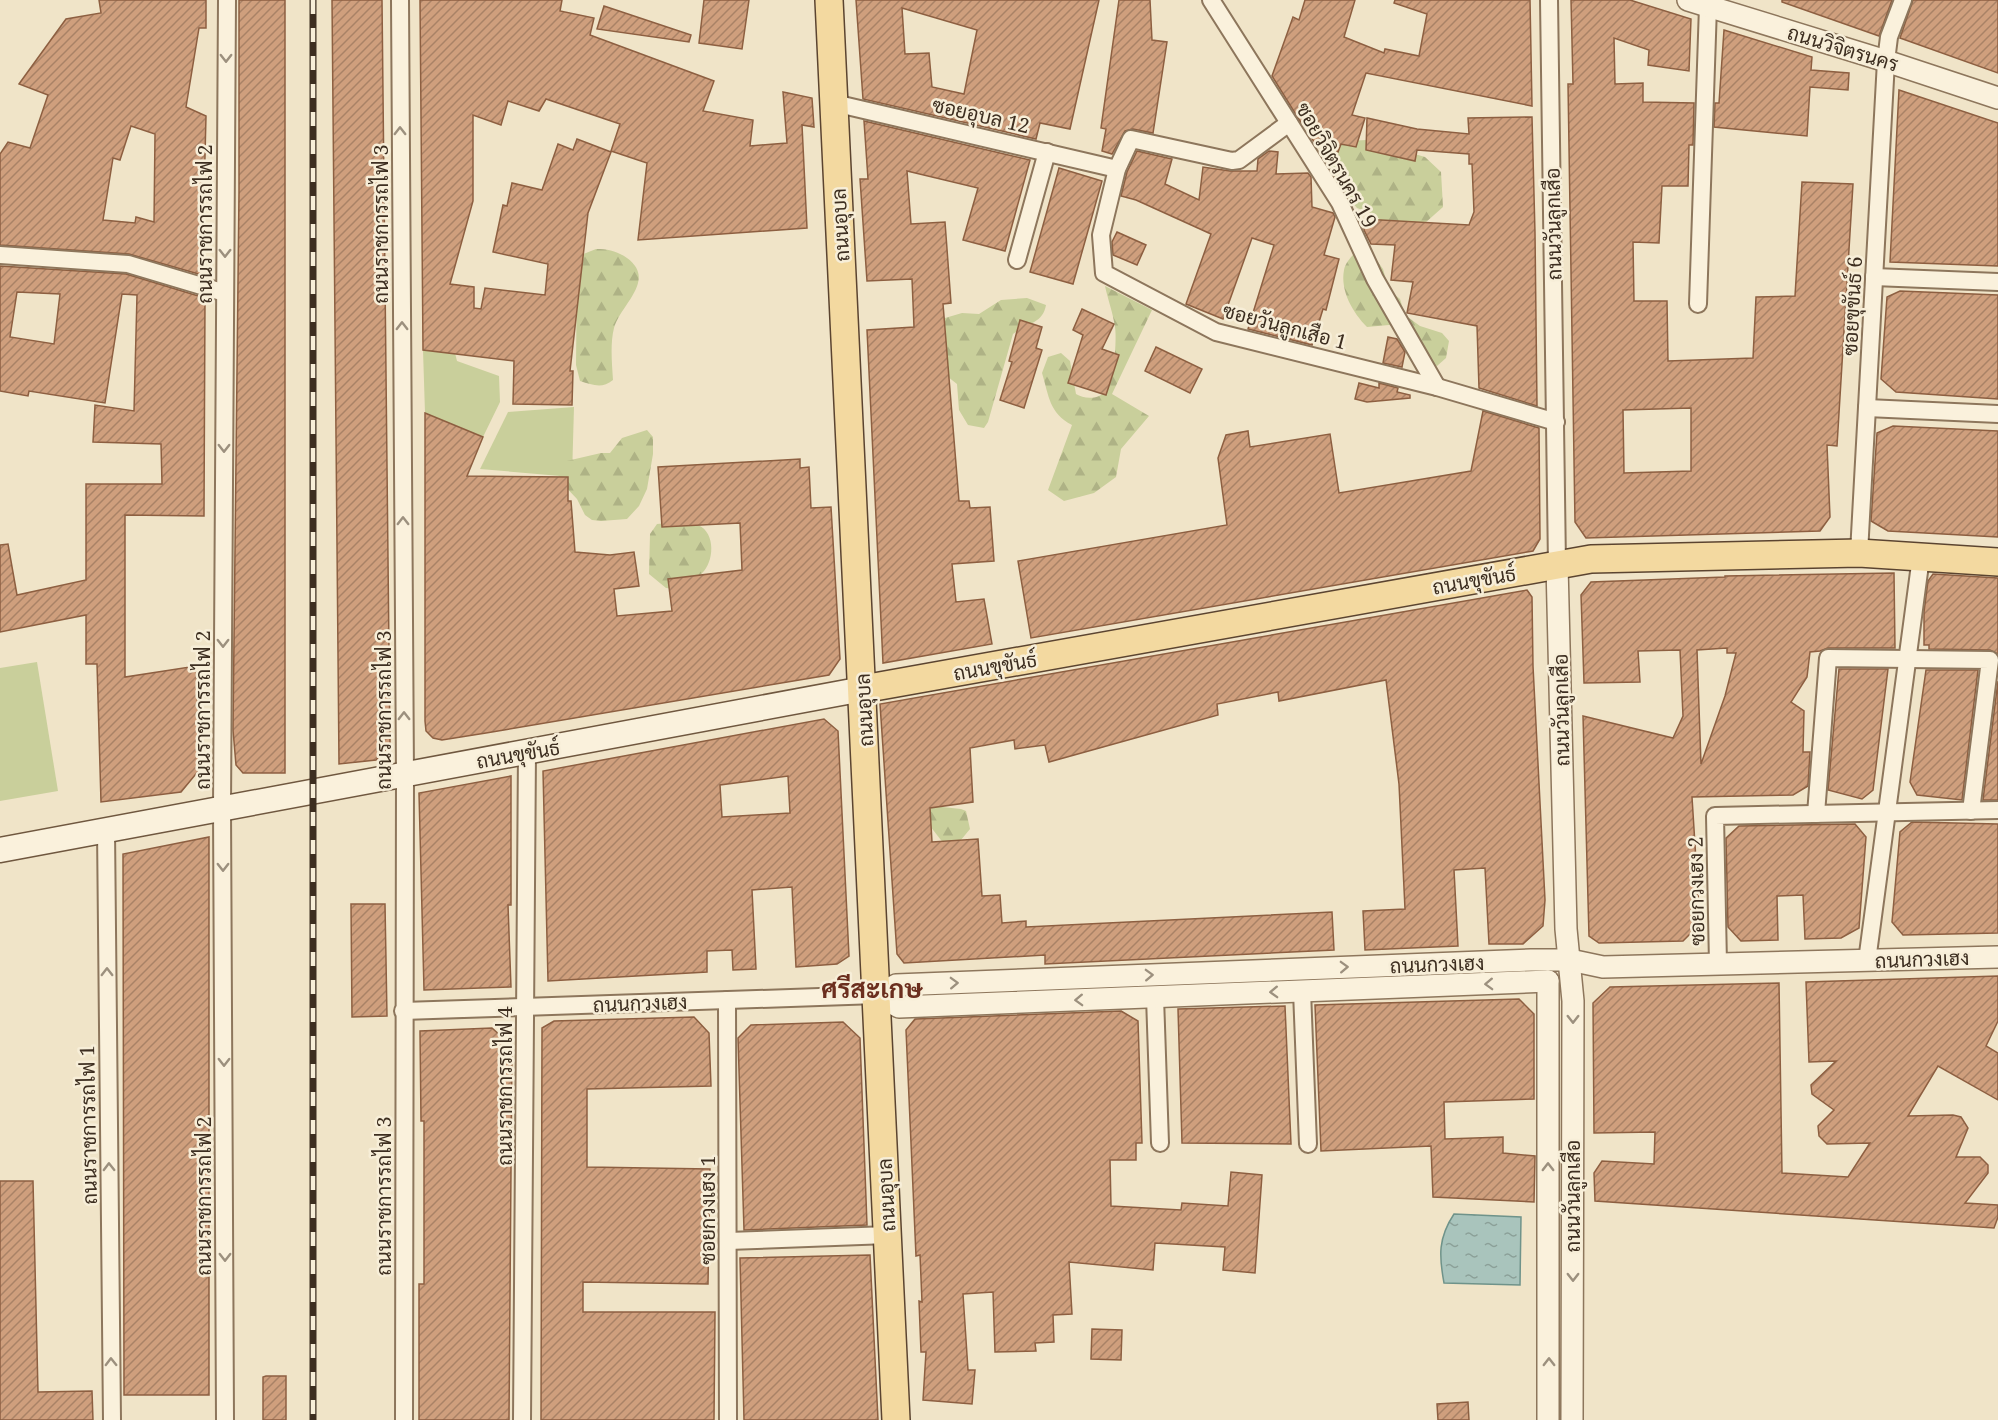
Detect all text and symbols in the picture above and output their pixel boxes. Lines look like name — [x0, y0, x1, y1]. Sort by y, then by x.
street label: ถนนวิจิตรนคร — [1784, 18, 1902, 78]
one-way arrow — [220, 54, 233, 63]
street label: ซอยอุบล 12 — [929, 91, 1032, 140]
street label: ซอยวิจิตรนคร 19 — [1290, 97, 1384, 233]
one-way arrow — [394, 127, 406, 136]
street label: ถนนราชการรถไฟ 2 — [191, 144, 218, 304]
street label: ถนนราชการรถไฟ 3 — [367, 144, 394, 304]
street label: ถนนวันลูกเสือ — [1539, 167, 1569, 281]
street label: ถนนอุบล — [825, 188, 856, 262]
one-way arrow — [219, 249, 231, 258]
street label: ซอยขุขันธ์ 6 — [1836, 256, 1869, 356]
street label: ซอยวันลูกเสือ 1 — [1219, 296, 1350, 357]
one-way arrow — [395, 322, 408, 331]
one-way arrow — [218, 444, 230, 453]
one-way arrow — [397, 517, 409, 526]
street label: ถนนขุขันธ์ — [1430, 559, 1518, 602]
street label: ถนนราชการรถไฟ 2 — [189, 630, 216, 790]
street label: ถนนราชการรถไฟ 3 — [370, 630, 397, 790]
one-way arrow — [217, 639, 229, 648]
street label: ถนนขุขันธ์ — [951, 645, 1039, 688]
street label: ถนนวันลูกเสือ — [1547, 653, 1577, 767]
street label: ถนนอุบล — [849, 673, 880, 747]
one-way arrow — [398, 712, 410, 721]
street label: ถนนขุขันธ์ — [474, 733, 562, 776]
street label: ซอยกวงเฮง 2 — [1682, 836, 1710, 946]
one-way arrow — [216, 862, 229, 871]
street label: ถนนกวงเฮง — [1874, 944, 1970, 974]
street label: ถนนกวงเฮง — [1389, 949, 1485, 979]
one-way arrow — [1339, 961, 1348, 974]
one-way arrow — [101, 967, 113, 976]
one-way arrow — [1145, 969, 1154, 982]
district label: ศรีสะเกษ — [821, 970, 923, 1006]
one-way arrow — [950, 977, 959, 989]
one-way arrow — [1485, 977, 1494, 990]
one-way arrow — [1269, 986, 1278, 999]
street label: ถนนกวงเฮง — [592, 988, 688, 1018]
one-way arrow — [1074, 994, 1083, 1007]
street label: ถนนราชการรถไฟ 4 — [491, 1006, 518, 1166]
one-way arrow — [1567, 1014, 1579, 1023]
street label: ถนนราชการรถไฟ 1 — [73, 1045, 103, 1205]
one-way arrow — [217, 1057, 230, 1066]
street label: ถนนราชการรถไฟ 2 — [190, 1116, 217, 1276]
street label: ถนนราชการรถไฟ 3 — [370, 1116, 397, 1276]
street label: ถนนวันลูกเสือ — [1559, 1140, 1588, 1252]
street label: ซอยกวงเฮง 1 — [694, 1155, 721, 1265]
street label: ถนนอุบล — [871, 1158, 902, 1232]
one-way arrow — [103, 1162, 115, 1171]
one-way arrow — [1542, 1162, 1554, 1171]
one-way arrow — [219, 1252, 231, 1261]
one-way arrow — [1567, 1272, 1579, 1281]
one-way arrow — [105, 1357, 117, 1366]
one-way arrow — [1543, 1357, 1555, 1366]

